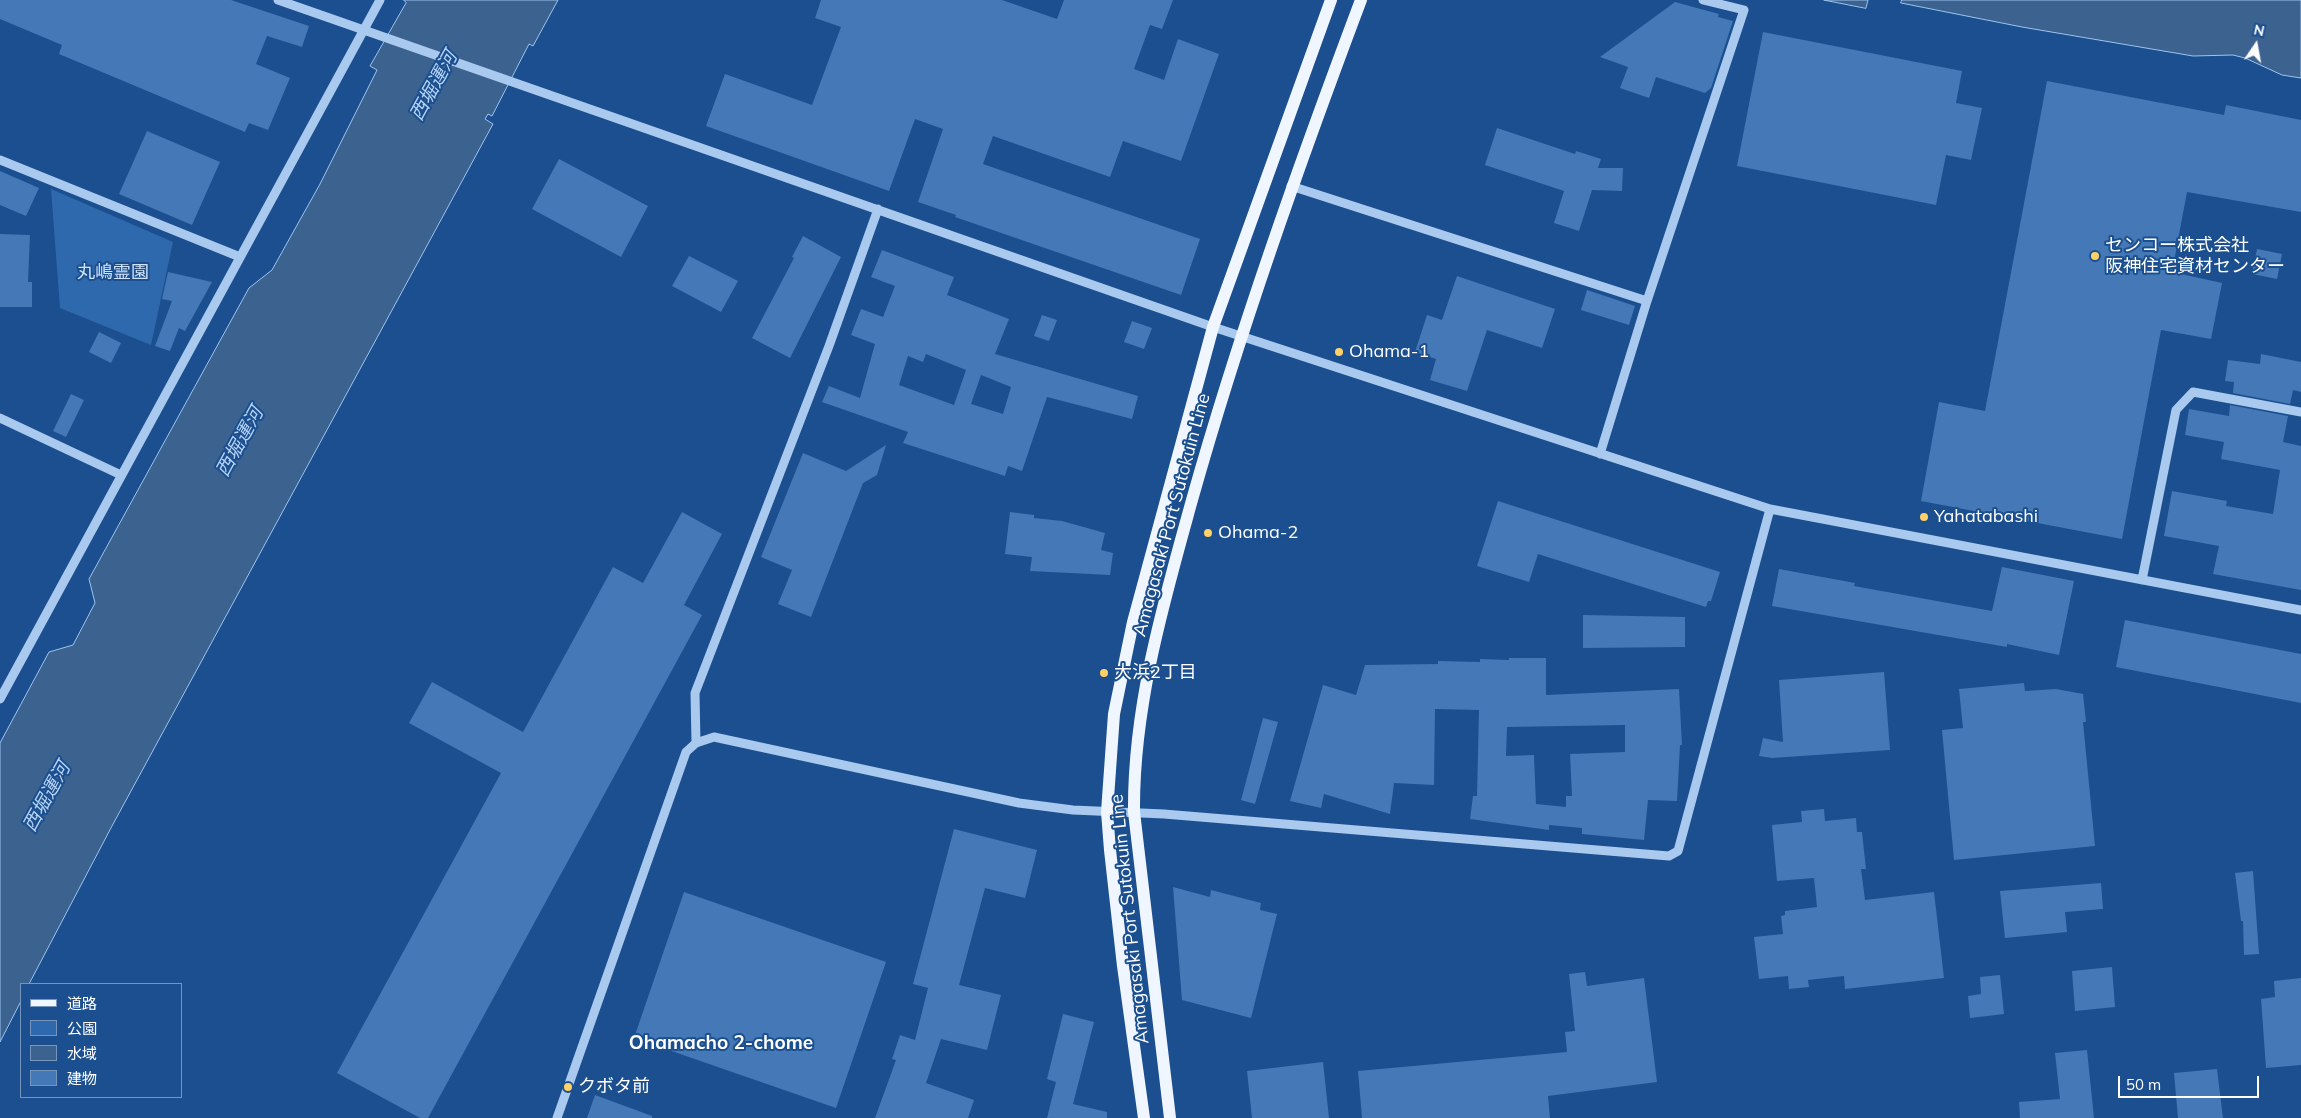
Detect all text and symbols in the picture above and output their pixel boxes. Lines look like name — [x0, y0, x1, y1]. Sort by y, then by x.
north arrow — [2231, 20, 2281, 70]
text: N — [2252, 20, 2266, 40]
water label: 西堀運河 — [406, 47, 462, 125]
place label: センコー株式会社 阪神住宅資材センター — [2105, 235, 2285, 278]
marker: センコー株式会社 阪神住宅資材センター — [2089, 250, 2101, 262]
park label: 丸嶋霊園 — [77, 262, 149, 284]
place label: Ohama-1 — [1349, 341, 1429, 363]
marker: Ohama-1 — [1333, 346, 1345, 358]
street label: Amagasaki Port Sutokuin Line — [1129, 391, 1215, 639]
water label: 西堀運河 — [212, 403, 268, 481]
place label: Yahatabashi — [1934, 506, 2038, 528]
marker: Yahatabashi — [1918, 511, 1930, 523]
place label: Ohama-2 — [1218, 522, 1298, 544]
marker: Ohama-2 — [1202, 527, 1214, 539]
place label: 大浜2丁目 — [1114, 662, 1197, 684]
marker: 大浜2丁目 — [1098, 667, 1110, 679]
water label: 西堀運河 — [19, 758, 75, 836]
street label: Amagasaki Port Sutokuin Line — [1106, 793, 1154, 1045]
legend — [20, 983, 182, 1098]
text: 道路 — [67, 994, 97, 1013]
text: 公園 — [67, 1019, 97, 1038]
district label: Ohamacho 2-chome — [629, 1032, 813, 1054]
text: 水域 — [67, 1044, 97, 1063]
scale bar — [2121, 1066, 2262, 1098]
text: 建物 — [67, 1069, 97, 1088]
text: 50 m — [2126, 1075, 2161, 1094]
place label: クボタ前 — [578, 1076, 650, 1098]
marker: クボタ前 — [562, 1081, 574, 1093]

